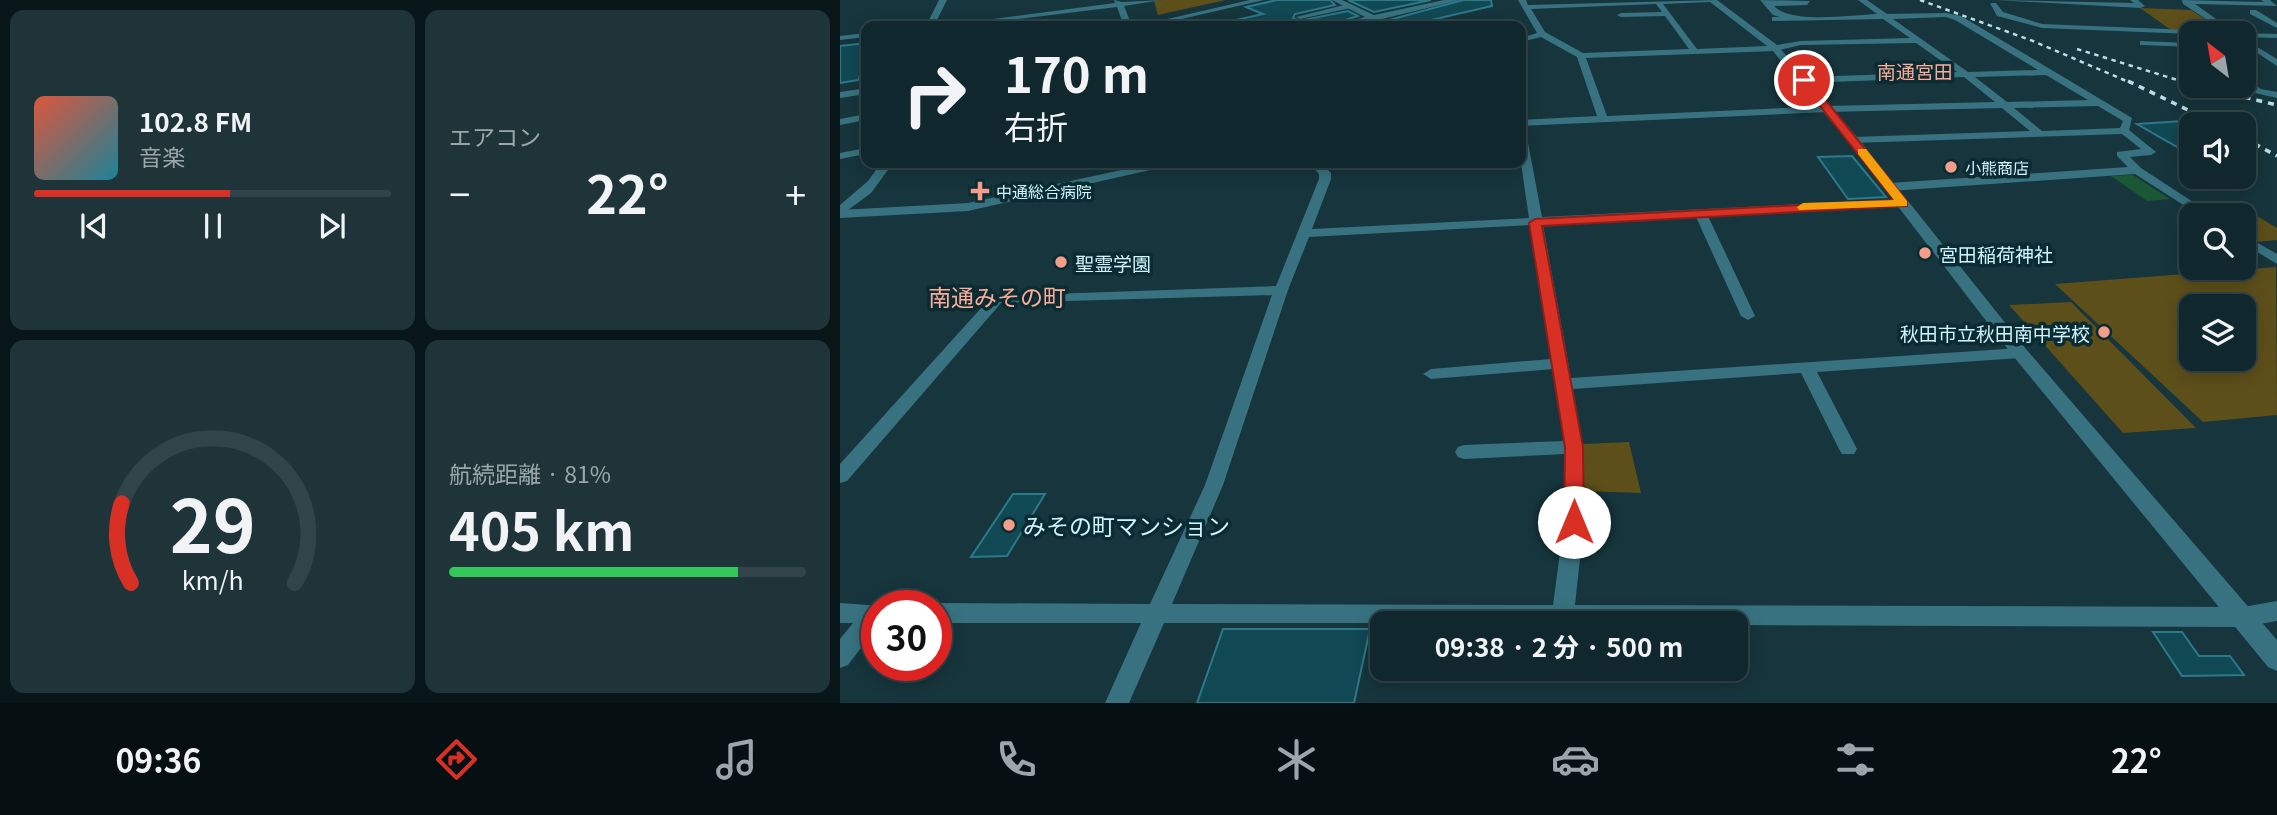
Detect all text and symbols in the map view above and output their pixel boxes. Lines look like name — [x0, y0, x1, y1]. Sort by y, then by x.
north arrow — [2179, 21, 2256, 98]
map controls — [2179, 21, 2256, 371]
text: 170 m — [1004, 36, 1149, 107]
icon: right — [889, 49, 980, 140]
pin — [1774, 50, 1834, 110]
district label: 南通宮田 — [1877, 57, 1953, 84]
icon: arrive — [1785, 61, 1823, 99]
text: 102.8 FM — [139, 102, 252, 139]
text: 右折 — [1004, 102, 1068, 148]
button: sound — [2179, 112, 2256, 189]
text: エアコン — [449, 119, 541, 153]
text: 音楽 — [139, 139, 185, 173]
text: 22° — [586, 154, 669, 229]
place label: 小熊商店 — [1965, 155, 2029, 179]
marker: 小熊商店 — [1943, 159, 1959, 175]
text: − — [449, 165, 470, 220]
text: + — [785, 165, 806, 220]
place label: 中通総合病院 — [996, 179, 1092, 203]
marker: 中通総合病院 — [970, 181, 990, 201]
button: search — [2179, 203, 2256, 280]
icon: previous — [75, 207, 113, 245]
icon: pause — [194, 207, 232, 245]
icon: next — [313, 207, 351, 245]
place label: 宮田稲荷神社 — [1939, 240, 2053, 267]
marker: 宮田稲荷神社 — [1917, 245, 1933, 261]
place label: 聖霊学園 — [1075, 249, 1151, 276]
marker: 聖霊学園 — [1053, 254, 1069, 270]
district label: 南通みその町 — [928, 279, 1066, 313]
button: layers — [2179, 294, 2256, 371]
place label: 秋田市立秋田南中学校 — [1900, 319, 2090, 346]
marker: 秋田市立秋田南中学校 — [2096, 324, 2112, 340]
text: 航続距離 · 81% — [449, 456, 611, 490]
text: 29 — [170, 469, 255, 574]
position arrow — [1537, 485, 1611, 559]
text: 405 km — [449, 491, 634, 566]
place label: みその町マンション — [1023, 508, 1230, 542]
marker: みその町マンション — [1001, 517, 1017, 533]
text: km/h — [182, 560, 243, 596]
speed limit sign: 30 — [861, 590, 952, 681]
text: 09:38 · 2 分 · 500 m — [1435, 627, 1683, 664]
icon: directions — [432, 735, 481, 784]
icon: music — [712, 735, 761, 784]
icon: phone — [992, 735, 1041, 784]
icon: climate — [1272, 735, 1321, 784]
icon: car — [1551, 735, 1600, 784]
icon: filters — [1831, 735, 1880, 784]
text: 09:36 — [115, 736, 201, 782]
text: 22° — [2111, 736, 2162, 782]

